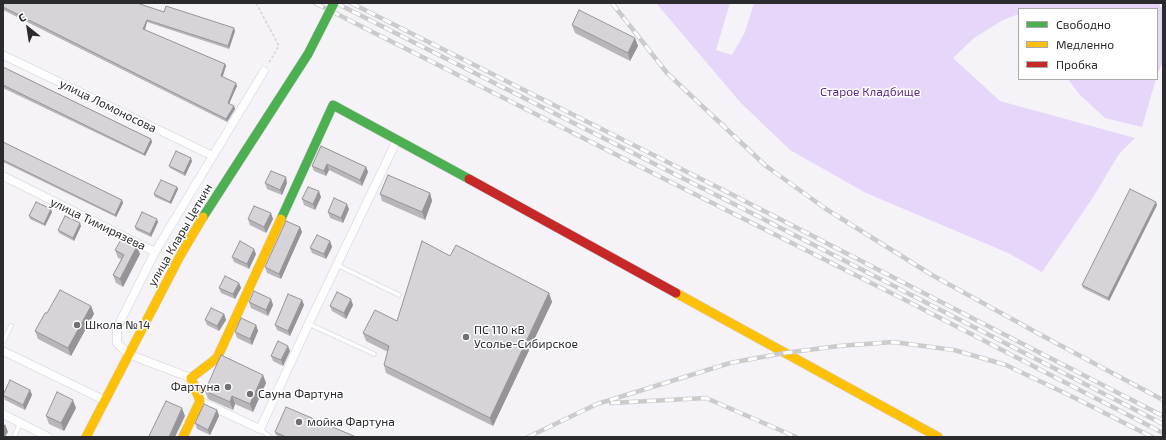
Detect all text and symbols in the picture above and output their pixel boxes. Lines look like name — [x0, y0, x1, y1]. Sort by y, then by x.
north arrow — [8, 8, 48, 48]
legend — [1018, 8, 1158, 80]
text: С — [16, 10, 28, 24]
text: Свободно — [1056, 17, 1111, 31]
text: Медленно — [1056, 37, 1114, 51]
text: Пробка — [1056, 57, 1098, 71]
street label: улица Ломоносова — [57, 76, 159, 136]
park label: Старое Кладбище — [820, 85, 920, 99]
street label: улица Клары Цеткин — [145, 181, 215, 289]
street label: улица Тимирязева — [48, 195, 148, 253]
place label: Школа №14 — [85, 318, 150, 332]
marker: Школа №14 — [72, 320, 82, 330]
place label: ПС 110 кВ Усолье-Сибирское — [474, 323, 578, 351]
marker: ПС 110 кВ Усолье-Сибирское — [461, 332, 471, 342]
place label: Фартуна — [171, 380, 220, 394]
marker: Фартуна — [223, 382, 233, 392]
place label: Сауна Фартуна — [258, 387, 343, 401]
marker: Сауна Фартуна — [245, 389, 255, 399]
place label: мойка Фартуна — [307, 415, 395, 429]
marker: мойка Фартуна — [294, 417, 304, 427]

